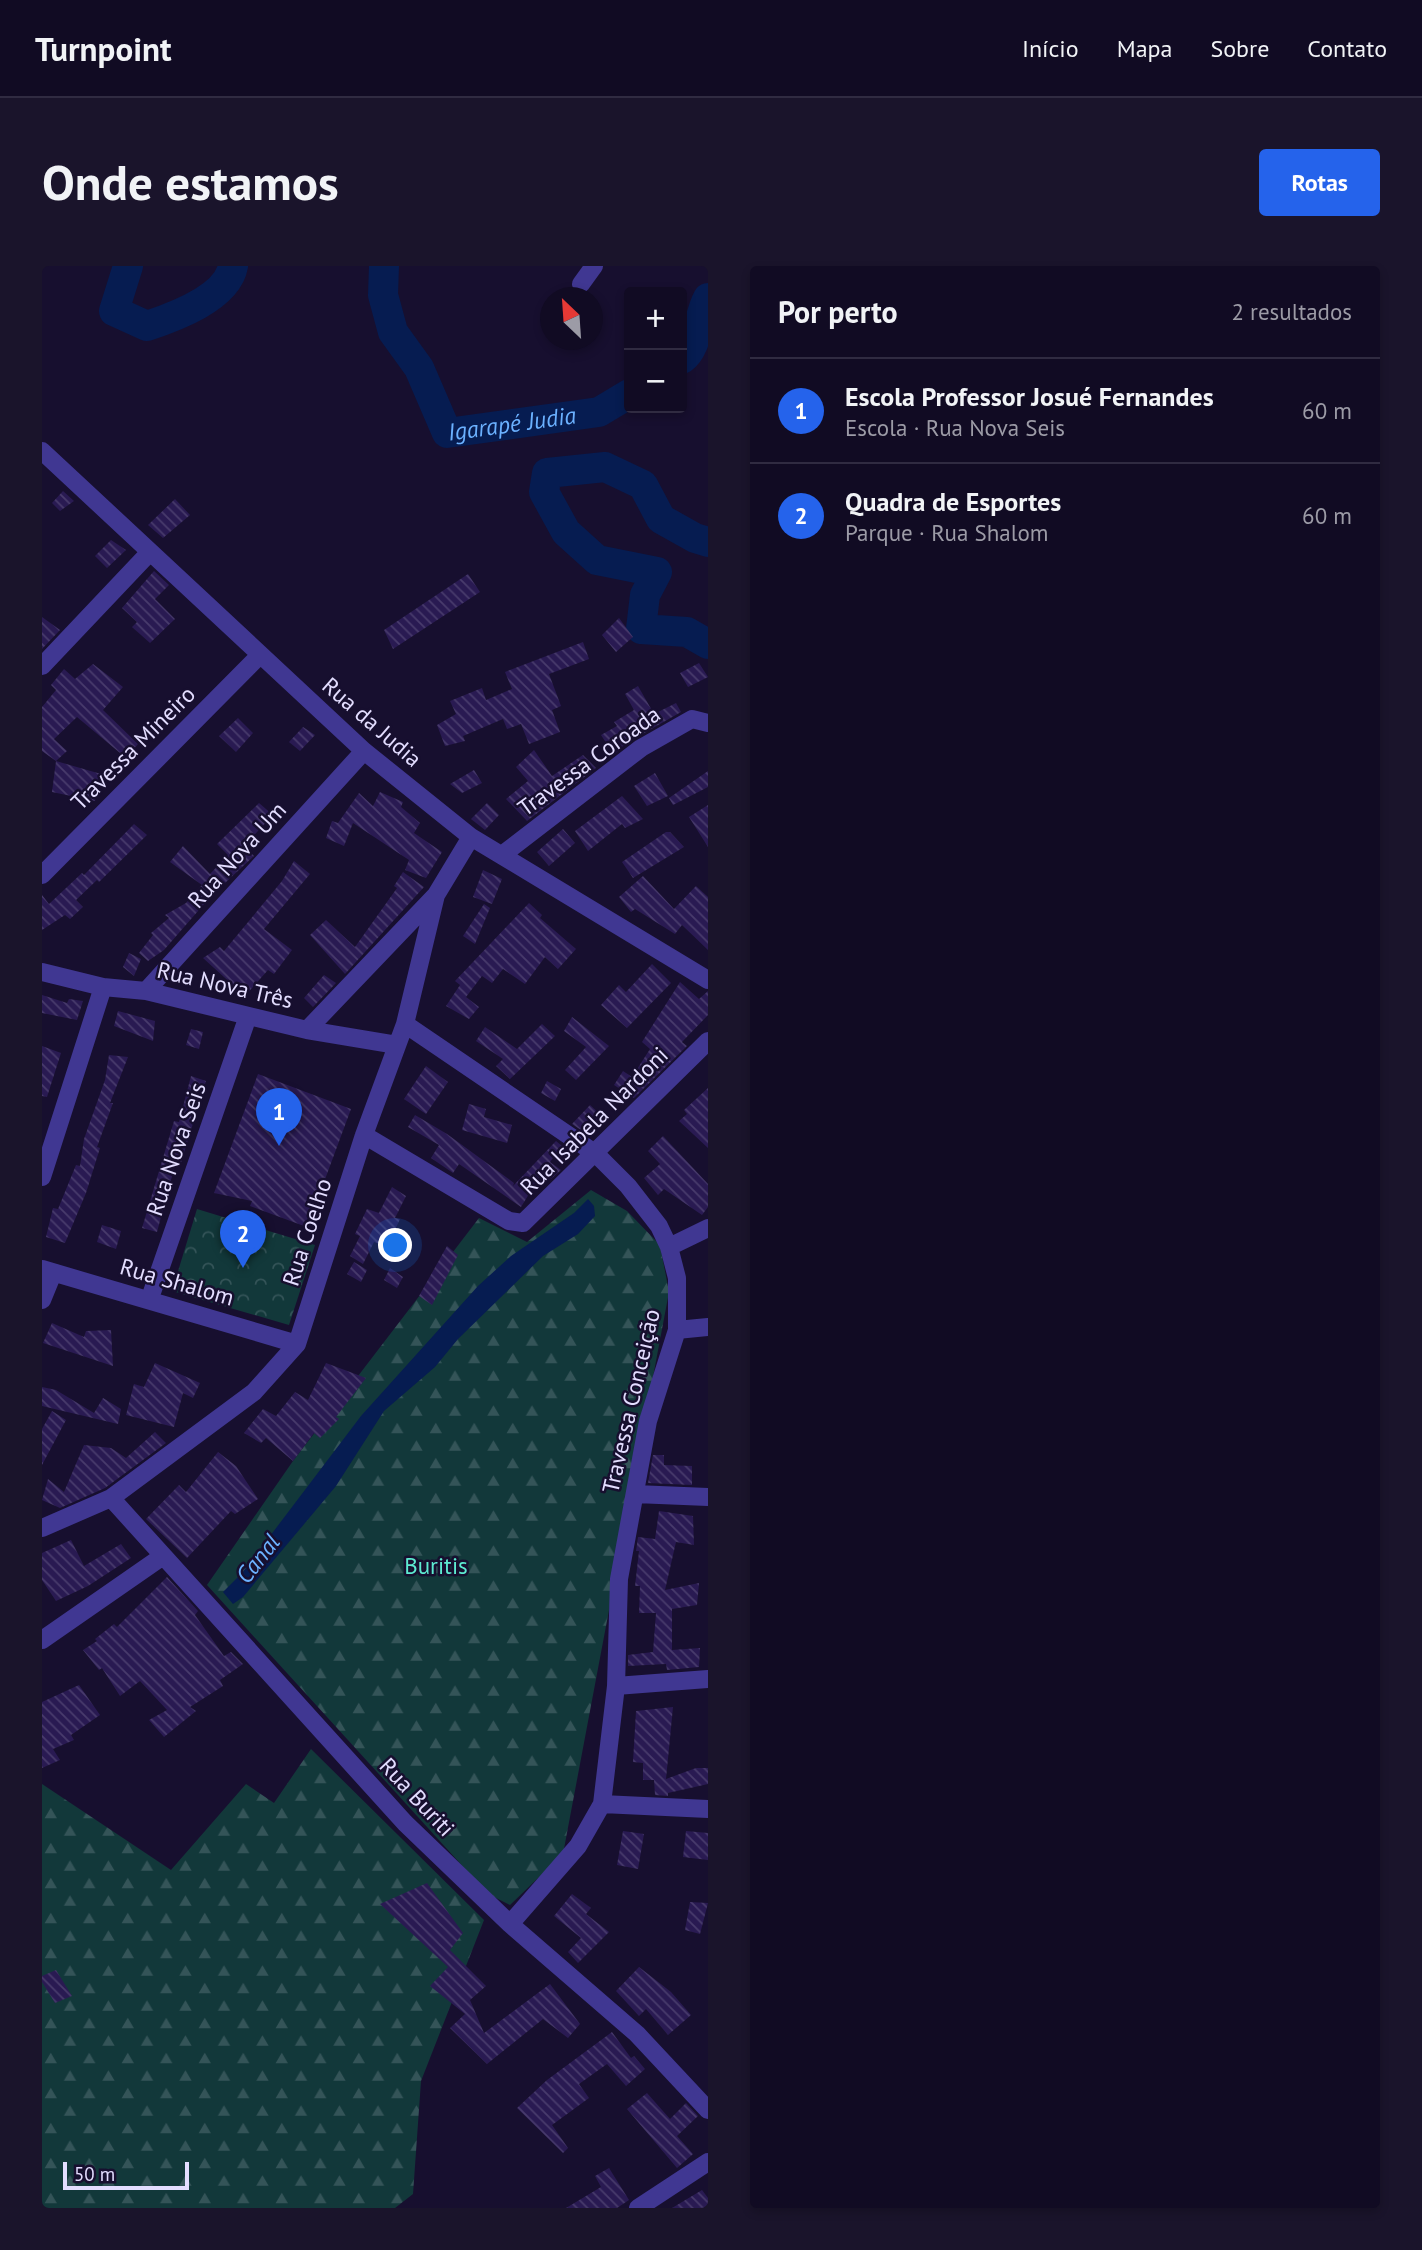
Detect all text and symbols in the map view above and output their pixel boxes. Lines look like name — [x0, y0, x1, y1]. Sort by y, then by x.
text: Turnpoint — [35, 27, 172, 70]
text: Início — [1022, 33, 1079, 64]
text: Mapa — [1117, 33, 1172, 64]
text: Sobre — [1210, 33, 1269, 64]
text: Contato — [1307, 33, 1387, 64]
button: Rotas — [1259, 149, 1380, 216]
text: Onde estamos — [42, 150, 339, 214]
north arrow — [540, 287, 603, 350]
map controls — [624, 287, 687, 413]
button: + — [624, 287, 687, 350]
text: Por perto — [778, 292, 898, 331]
text: 2 resultados — [1231, 297, 1352, 326]
button: − — [624, 350, 687, 413]
text: Escola Professor Josué Fernandes — [845, 380, 1214, 413]
text: 1 — [794, 396, 808, 425]
text: 60 m — [1302, 396, 1352, 425]
water label: Igarapé Judia — [446, 399, 578, 448]
text: Escola · Rua Nova Seis — [845, 413, 1065, 442]
text: Quadra de Esportes — [845, 485, 1061, 518]
text: 2 — [794, 501, 808, 530]
text: 60 m — [1302, 501, 1352, 530]
text: Parque · Rua Shalom — [845, 518, 1048, 547]
street label: Rua da Judia — [317, 671, 428, 773]
street label: Travessa Mineiro — [64, 679, 201, 816]
street label: Travessa Coroada — [512, 699, 666, 822]
street label: Rua Nova Um — [181, 795, 292, 914]
street label: Rua Nova Três — [154, 955, 296, 1014]
street label: Rua Isabela Nardoni — [513, 1040, 674, 1201]
street label: Rua Nova Seis — [139, 1078, 212, 1219]
pin: 1 — [256, 1088, 302, 1146]
street label: Rua Coelho — [276, 1174, 338, 1289]
pin: 2 — [220, 1210, 266, 1268]
your location — [378, 1228, 412, 1262]
street label: Rua Shalom — [117, 1251, 238, 1312]
street label: Travessa Conceição — [595, 1306, 666, 1496]
water label: Canal — [229, 1527, 287, 1590]
park label: Buritis — [404, 1551, 468, 1580]
street label: Rua Buriti — [374, 1751, 461, 1842]
scale bar — [63, 2159, 189, 2191]
text: 50 m — [74, 2162, 115, 2186]

